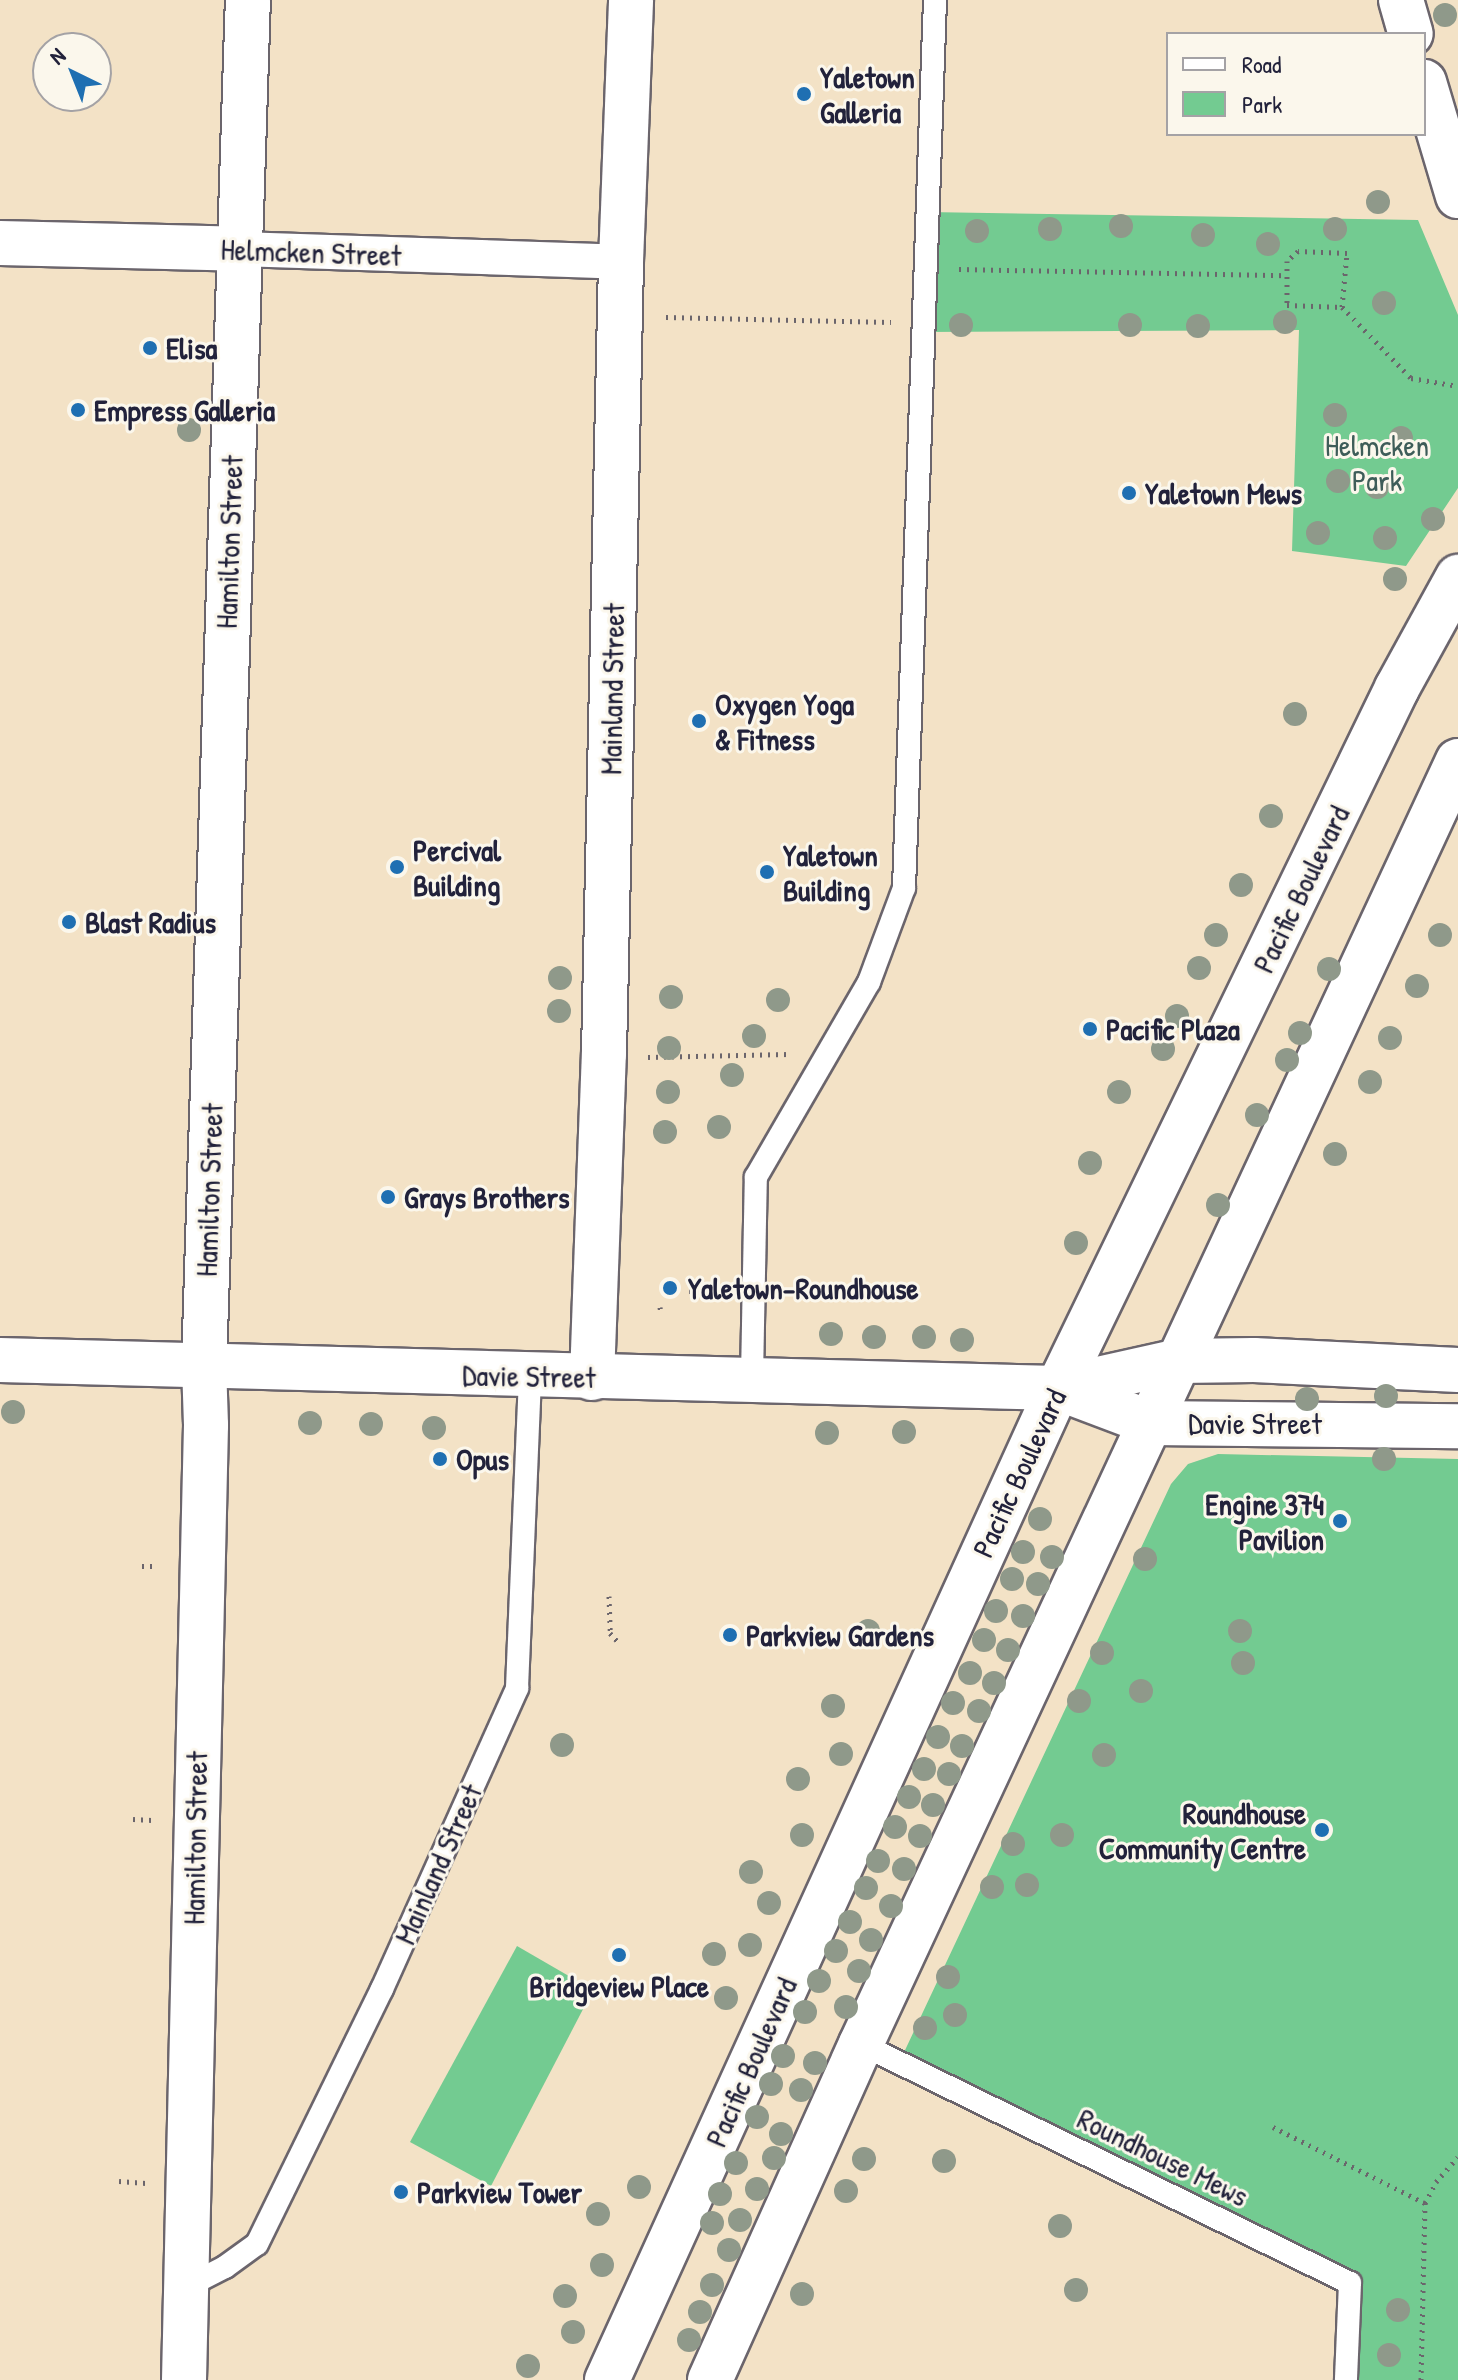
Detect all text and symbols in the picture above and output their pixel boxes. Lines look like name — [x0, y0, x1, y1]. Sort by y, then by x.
north arrow — [32, 32, 112, 112]
legend — [1166, 32, 1426, 136]
text: N — [42, 41, 72, 71]
text: Road — [1242, 48, 1281, 80]
place label: Yaletown Galleria — [820, 59, 915, 130]
marker: Yaletown Galleria — [795, 85, 813, 103]
text: Park — [1242, 88, 1282, 120]
street label: Helmcken Street — [220, 231, 402, 273]
place label: Elisa — [166, 330, 217, 366]
marker: Elisa — [141, 339, 159, 357]
place label: Empress Galleria — [94, 392, 275, 428]
marker: Empress Galleria — [69, 401, 87, 419]
park label: Helmcken Park — [1325, 427, 1429, 498]
street label: Hamilton Street — [208, 455, 250, 629]
place label: Yaletown Mews — [1145, 475, 1302, 511]
marker: Yaletown Mews — [1120, 484, 1138, 502]
street label: Mainland Street — [593, 603, 631, 775]
place label: Oxygen Yoga & Fitness — [715, 686, 854, 756]
marker: Oxygen Yoga & Fitness — [690, 712, 708, 730]
street label: Pacific Boulevard — [1245, 800, 1357, 978]
place label: Percival Building — [413, 832, 501, 902]
place label: Yaletown Building — [783, 837, 878, 908]
marker: Percival Building — [388, 858, 406, 876]
marker: Yaletown Building — [758, 863, 776, 881]
place label: Blast Radius — [85, 904, 216, 940]
marker: Blast Radius — [60, 913, 78, 931]
place label: Pacific Plaza — [1106, 1011, 1240, 1047]
marker: Pacific Plaza — [1081, 1020, 1099, 1038]
street label: Hamilton Street — [188, 1103, 230, 1277]
place label: Grays Brothers — [404, 1179, 570, 1215]
marker: Grays Brothers — [379, 1188, 397, 1206]
place label: Yaletown–Roundhouse — [688, 1270, 919, 1306]
marker: Yaletown–Roundhouse — [659, 1277, 681, 1299]
street label: Davie Street — [462, 1357, 596, 1395]
street label: Pacific Boulevard — [964, 1383, 1074, 1563]
street label: Davie Street — [1188, 1405, 1322, 1441]
place label: Opus — [456, 1441, 509, 1477]
marker: Opus — [431, 1450, 449, 1468]
place label: Engine 374 Pavilion — [1205, 1486, 1324, 1556]
marker: Engine 374 Pavilion — [1331, 1512, 1349, 1530]
place label: Parkview Gardens — [746, 1617, 934, 1653]
marker: Parkview Gardens — [721, 1626, 739, 1644]
street label: Hamilton Street — [175, 1751, 215, 1925]
street label: Mainland Street — [387, 1778, 489, 1950]
place label: Roundhouse Community Centre — [1099, 1795, 1306, 1866]
marker: Roundhouse Community Centre — [1313, 1821, 1331, 1839]
marker: Bridgeview Place — [610, 1946, 628, 1964]
place label: Bridgeview Place — [529, 1968, 709, 2004]
street label: Pacific Boulevard — [698, 1972, 804, 2152]
street label: Roundhouse Mews — [1072, 2100, 1254, 2214]
place label: Parkview Tower — [417, 2174, 582, 2210]
marker: Parkview Tower — [392, 2183, 410, 2201]

